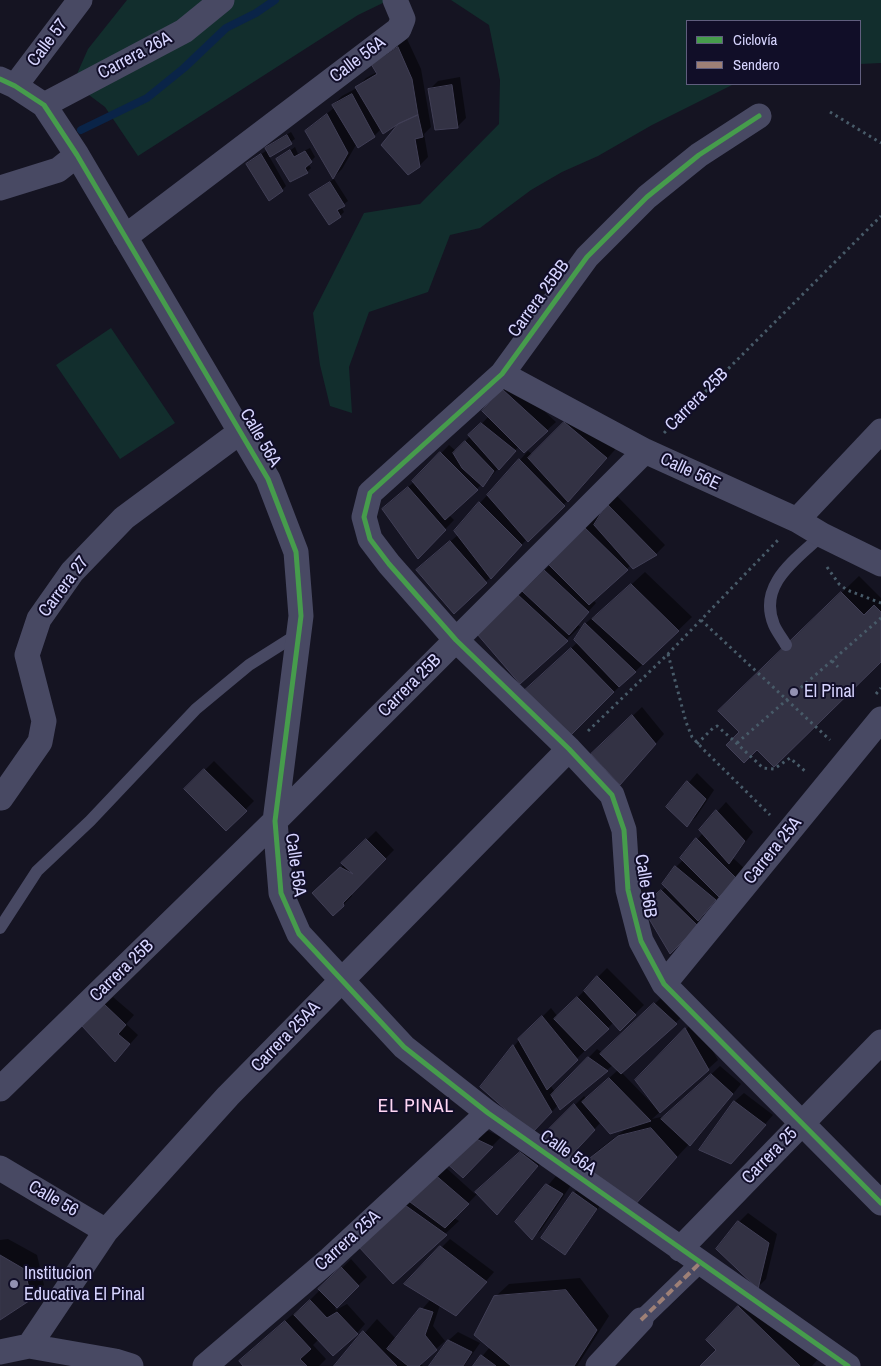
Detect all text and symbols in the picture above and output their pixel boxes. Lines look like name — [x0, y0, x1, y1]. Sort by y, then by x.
street label: Calle 57 — [23, 15, 73, 71]
legend — [686, 20, 861, 85]
street label: Carrera 26A — [94, 28, 176, 84]
text: Ciclovía — [733, 29, 777, 50]
street label: Calle 56A — [326, 32, 390, 88]
text: Sendero — [733, 54, 780, 75]
street label: Carrera 25BB — [504, 256, 574, 342]
street label: Carrera 25B — [661, 364, 733, 436]
street label: Calle 56A — [235, 405, 285, 471]
street label: Calle 56E — [656, 449, 724, 495]
street label: Carrera 27 — [34, 552, 94, 622]
street label: Carrera 25B — [374, 650, 446, 722]
place label: El Pinal — [804, 681, 855, 703]
marker: El Pinal — [788, 686, 800, 698]
street label: Carrera 25A — [739, 813, 807, 889]
street label: Calle 56A — [280, 832, 310, 898]
street label: Calle 56B — [629, 853, 661, 919]
street label: Carrera 25B — [86, 935, 158, 1007]
street label: Carrera 25AA — [247, 997, 325, 1077]
district label: EL PINAL — [377, 1096, 455, 1118]
street label: Carrera 25 — [738, 1123, 802, 1189]
street label: Calle 56A — [536, 1126, 600, 1180]
street label: Calle 56 — [24, 1176, 82, 1222]
street label: Carrera 25A — [311, 1206, 385, 1276]
place label: Institucion Educativa El Pinal — [24, 1263, 145, 1306]
marker: Institucion Educativa El Pinal — [8, 1278, 20, 1290]

